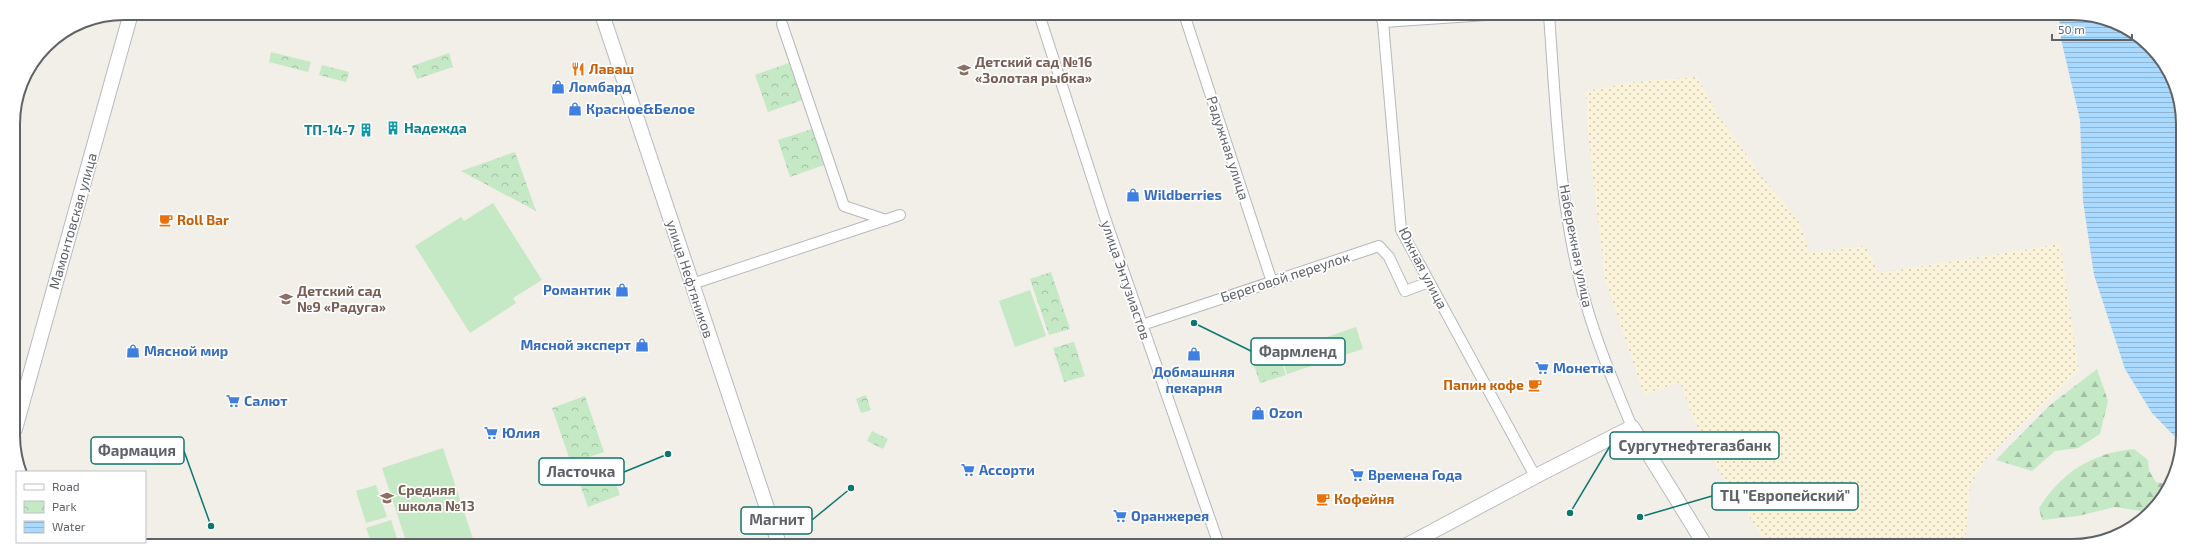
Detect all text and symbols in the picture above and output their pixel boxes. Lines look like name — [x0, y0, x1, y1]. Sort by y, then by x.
scale bar — [2052, 16, 2132, 42]
text: 50 m — [2058, 22, 2085, 36]
place label: Детский сад №16 «Золотая рыбка» — [975, 53, 1092, 86]
place label: Лаваш — [589, 60, 634, 77]
restaurant icon: Лаваш — [570, 61, 586, 77]
school or university icon: Детский сад №16 «Золотая рыбка» — [956, 62, 972, 78]
place label: Ломбард — [569, 78, 632, 95]
shop icon: Ломбард — [550, 79, 566, 95]
street label: Радужная улица — [1204, 94, 1253, 202]
place label: Красное&Белое — [586, 100, 695, 117]
shop icon: Красное&Белое — [567, 101, 583, 117]
place label: Надежда — [404, 119, 467, 136]
building icon: Надежда — [385, 120, 401, 136]
place label: ТП-14-7 — [304, 121, 356, 138]
building icon: ТП-14-7 — [358, 122, 374, 138]
street label: Мамонтовская улица — [45, 151, 100, 291]
street label: Набережная улица — [1556, 183, 1597, 309]
place label: Wildberries — [1144, 186, 1222, 203]
shop icon: Wildberries — [1125, 187, 1141, 203]
place label: Roll Bar — [177, 211, 229, 228]
cafe icon: Roll Bar — [158, 212, 174, 228]
street label: улица Нефтяников — [663, 218, 718, 340]
street label: улица Энтузиастов — [1098, 218, 1155, 342]
street label: Южная улица — [1396, 224, 1451, 312]
street label: Береговой переулок — [1218, 247, 1352, 305]
place label: Романтик — [543, 281, 611, 298]
place label: Детский сад №9 «Радуга» — [297, 282, 386, 315]
shop icon: Романтик — [614, 282, 630, 298]
school or university icon: Детский сад №9 «Радуга» — [278, 291, 294, 307]
place label: Мясной эксперт — [520, 336, 631, 353]
shop icon: Мясной эксперт — [634, 337, 650, 353]
callout: Фармленд — [1251, 338, 1345, 365]
place label: Мясной мир — [144, 342, 228, 359]
text: Фармленд — [1259, 342, 1338, 360]
shop icon: Мясной мир — [125, 343, 141, 359]
shop icon: Добмашняя пекарня — [1186, 346, 1202, 362]
place label: Монетка — [1553, 359, 1614, 376]
supermarket icon: Монетка — [1534, 360, 1550, 376]
place label: Добмашняя пекарня — [1153, 363, 1235, 396]
place label: Папин кофе — [1443, 376, 1524, 393]
cafe icon: Папин кофе — [1527, 377, 1543, 393]
place label: Салют — [244, 392, 287, 409]
supermarket icon: Салют — [225, 393, 241, 409]
place label: Ozon — [1269, 404, 1303, 421]
shop icon: Ozon — [1250, 405, 1266, 421]
place label: Юлия — [502, 424, 540, 441]
supermarket icon: Юлия — [483, 425, 499, 441]
callout: Сургутнефтегазбанк — [1610, 432, 1779, 459]
text: Сургутнефтегазбанк — [1619, 436, 1772, 454]
callout: Фармация — [91, 437, 184, 464]
text: Фармация — [98, 441, 176, 459]
callout: Ласточка — [539, 458, 624, 485]
place label: Ассорти — [979, 461, 1035, 478]
text: Ласточка — [547, 462, 615, 480]
supermarket icon: Ассорти — [960, 462, 976, 478]
place label: Времена Года — [1368, 466, 1462, 483]
supermarket icon: Времена Года — [1349, 467, 1365, 483]
legend — [16, 471, 146, 543]
text: Road — [52, 479, 80, 493]
place label: Средняя школа №13 — [398, 481, 475, 514]
callout: ТЦ "Европейский" — [1712, 483, 1858, 510]
text: ТЦ "Европейский" — [1720, 486, 1850, 504]
school or university icon: Средняя школа №13 — [379, 490, 395, 506]
place label: Кофейня — [1334, 490, 1395, 507]
cafe icon: Кофейня — [1315, 491, 1331, 507]
text: Park — [52, 499, 77, 513]
callout: Магнит — [741, 507, 812, 534]
place label: Оранжерея — [1131, 507, 1209, 524]
supermarket icon: Оранжерея — [1112, 508, 1128, 524]
text: Магнит — [749, 510, 805, 528]
text: Water — [52, 519, 86, 533]

